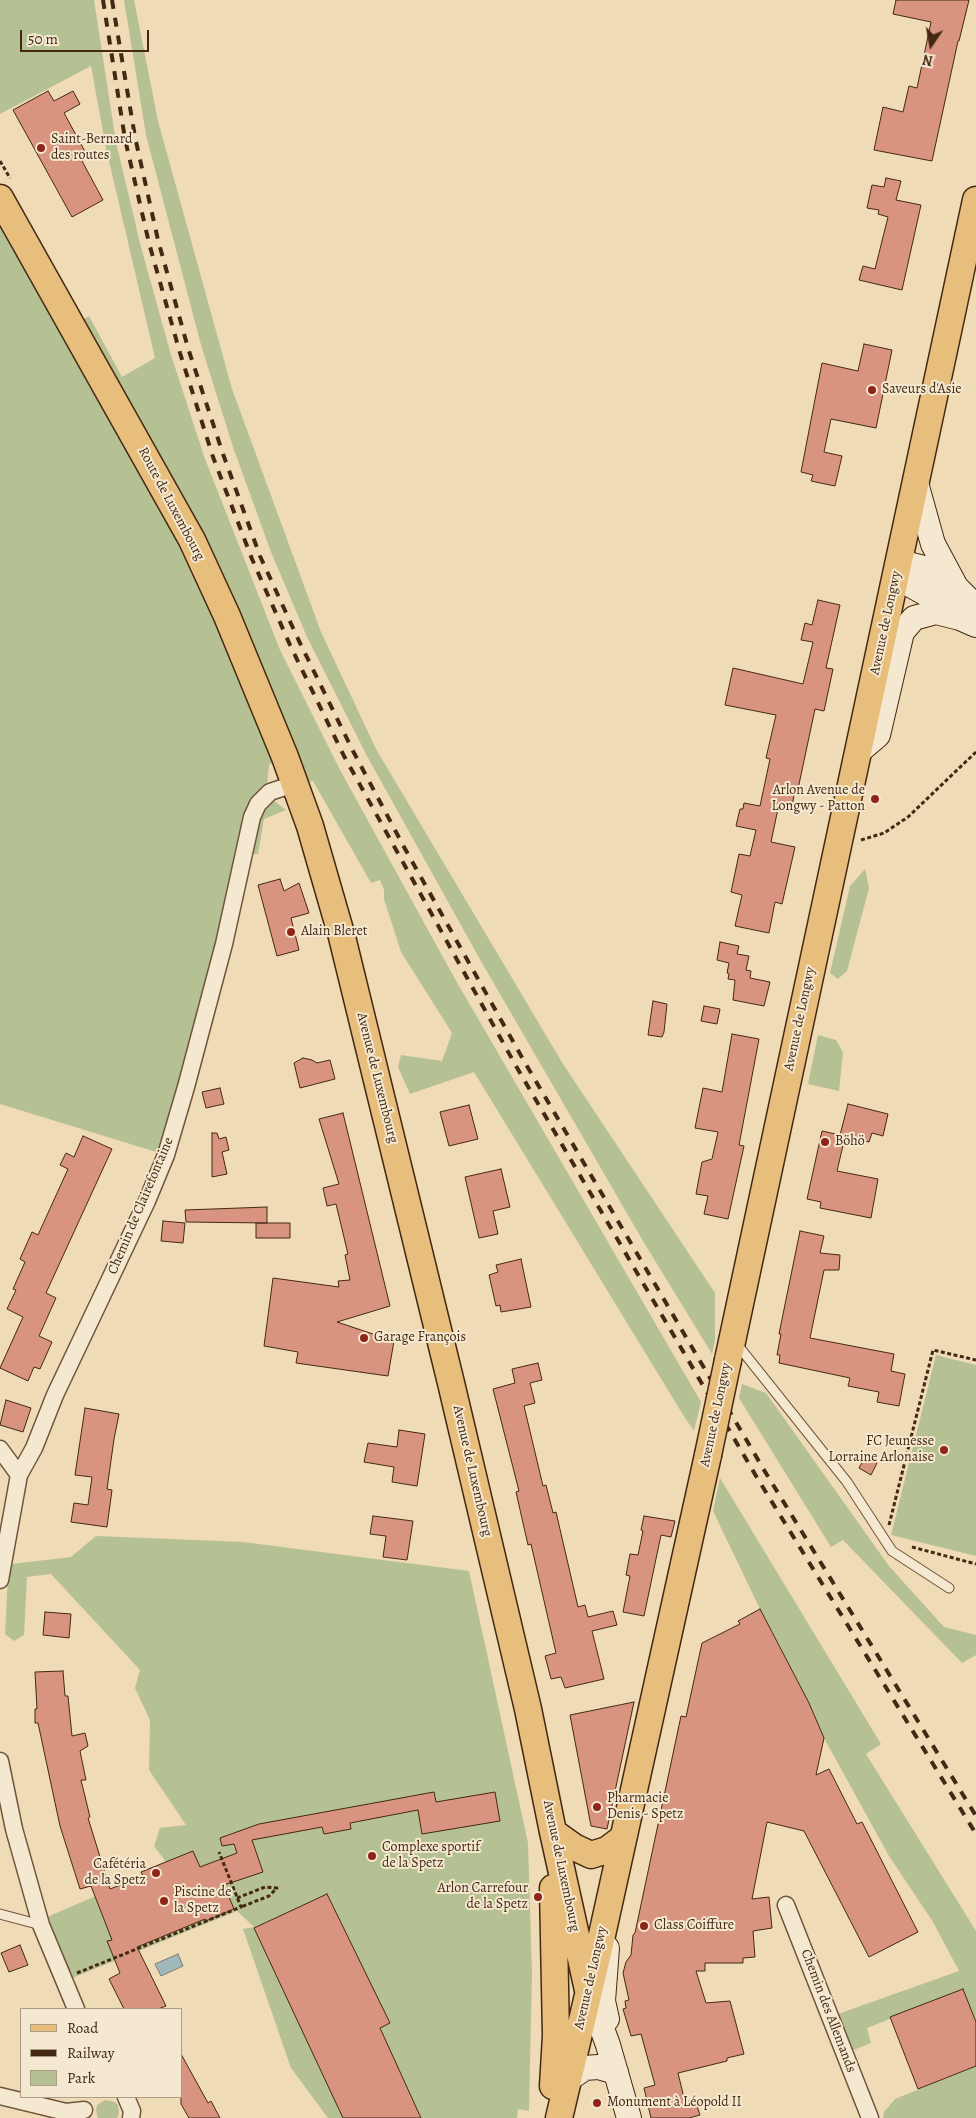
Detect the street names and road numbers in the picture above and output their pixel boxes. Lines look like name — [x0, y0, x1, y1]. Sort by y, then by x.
street label: Route de Luxembourg — [134, 444, 208, 564]
street label: Avenue de Longwy — [867, 569, 905, 677]
street label: Avenue de Longwy — [781, 965, 819, 1073]
street label: Avenue de Luxembourg — [353, 1011, 401, 1145]
street label: Chemin de Clairefontaine — [104, 1135, 178, 1277]
street label: Avenue de Longwy — [697, 1361, 735, 1469]
street label: Avenue de Luxembourg — [449, 1404, 495, 1538]
street label: Avenue de Luxembourg — [539, 1799, 583, 1933]
street label: Avenue de Longwy — [571, 1925, 611, 2031]
street label: Chemin des Allemands — [797, 1947, 859, 2075]

